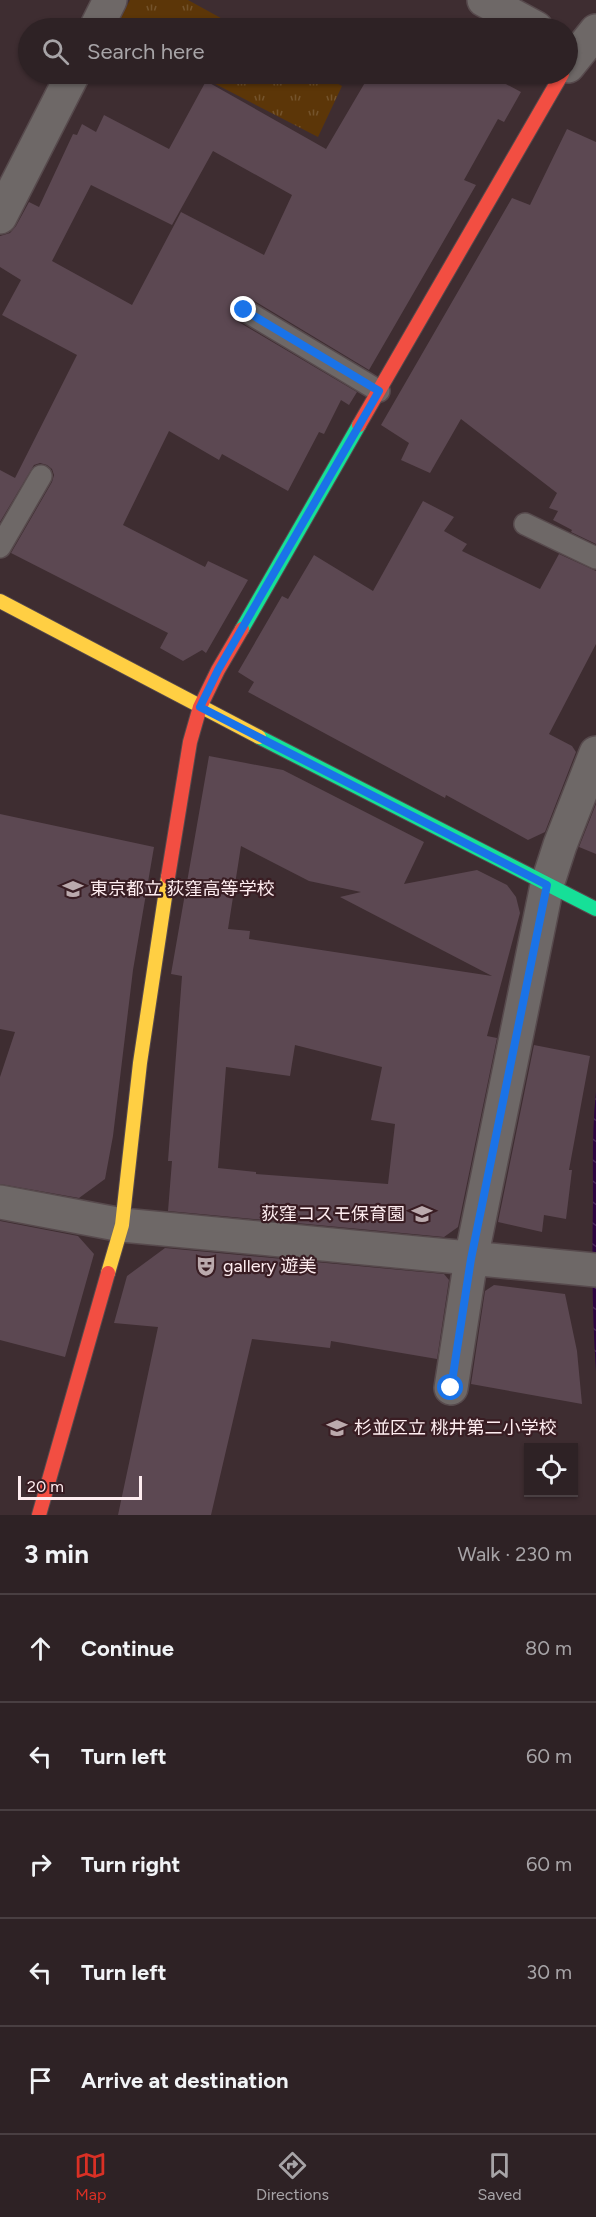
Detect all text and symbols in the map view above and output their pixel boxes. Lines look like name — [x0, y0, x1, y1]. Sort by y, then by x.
search box — [18, 18, 578, 84]
icon: search — [39, 35, 72, 68]
text: Search here — [87, 38, 205, 65]
route end — [230, 296, 256, 322]
school or university icon: 東京都立 荻窪高等学校 — [61, 877, 85, 901]
place label: 東京都立 荻窪高等学校 — [90, 878, 274, 900]
school or university icon: 荻窪コスモ保育園 — [410, 1202, 434, 1226]
place label: 荻窪コスモ保育園 — [261, 1203, 405, 1225]
theatre icon: gallery 遊美 — [194, 1254, 218, 1278]
place label: gallery 遊美 — [223, 1255, 317, 1277]
route start — [437, 1374, 463, 1400]
school or university icon: 杉並区立 桃井第二小学校 — [325, 1416, 349, 1440]
place label: 杉並区立 桃井第二小学校 — [354, 1417, 556, 1439]
map controls — [524, 1443, 578, 1497]
button: locate — [524, 1443, 578, 1497]
scale bar — [18, 1473, 142, 1500]
text: 20 m — [27, 1477, 64, 1496]
text: 3 min — [24, 1538, 89, 1570]
text: Walk · 230 m — [458, 1542, 572, 1566]
icon: ahead — [24, 1632, 57, 1665]
text: Continue — [81, 1635, 174, 1662]
text: 80 m — [525, 1636, 572, 1660]
icon: left — [24, 1740, 57, 1773]
text: Turn left — [81, 1743, 167, 1770]
text: 60 m — [526, 1744, 572, 1768]
icon: right — [24, 1848, 57, 1881]
text: Turn right — [81, 1851, 180, 1878]
text: 60 m — [526, 1852, 572, 1876]
icon: left — [24, 1956, 57, 1989]
text: Turn left — [81, 1959, 167, 1986]
text: 30 m — [526, 1960, 572, 1984]
icon: arrive — [24, 2064, 57, 2097]
text: Arrive at destination — [81, 2067, 289, 2094]
tab: Map — [74, 2149, 107, 2204]
tab: Directions — [256, 2149, 329, 2204]
tab: Saved — [478, 2149, 522, 2204]

